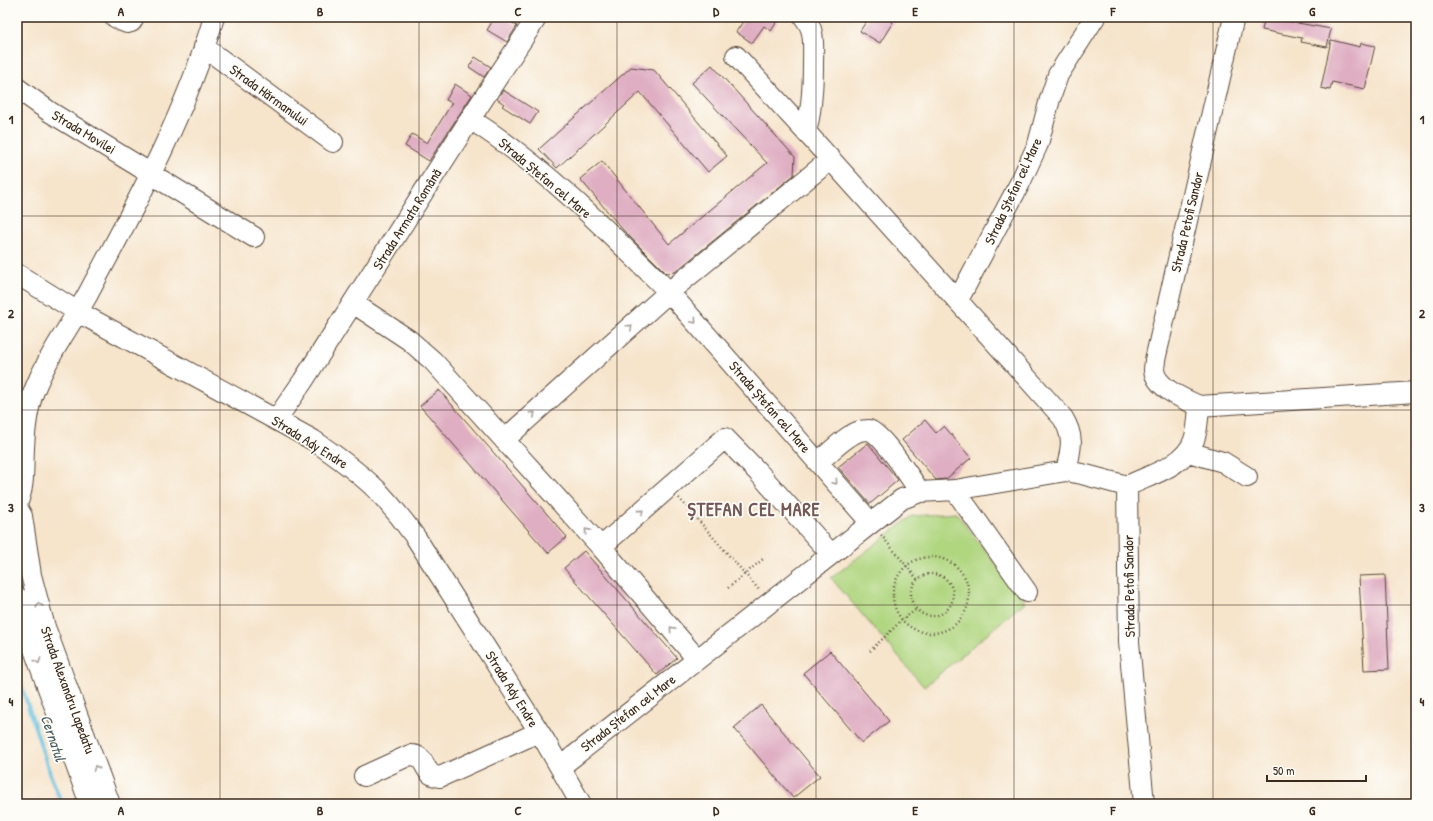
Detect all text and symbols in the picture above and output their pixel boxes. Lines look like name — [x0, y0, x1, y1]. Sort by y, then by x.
text: A — [118, 2, 125, 20]
text: B — [317, 2, 324, 20]
text: C — [514, 2, 522, 20]
text: D — [713, 2, 720, 20]
text: E — [912, 2, 918, 20]
text: F — [1110, 2, 1117, 20]
text: G — [1309, 2, 1316, 20]
street label: Strada Hărmanului — [226, 60, 313, 130]
street label: Strada Movilei — [49, 105, 120, 158]
text: 1 — [9, 110, 14, 128]
text: 1 — [1420, 110, 1425, 128]
street label: Strada Ștefan cel Mare — [495, 133, 596, 222]
street label: Strada Ștefan cel Mare — [979, 134, 1046, 247]
street label: Strada Armata Română — [368, 164, 446, 273]
street label: Strada Petofi Sandor — [1166, 169, 1207, 274]
text: 2 — [8, 304, 15, 322]
text: 2 — [1419, 304, 1426, 322]
one-way arrow — [690, 316, 697, 324]
one-way arrow — [625, 324, 633, 331]
street label: Strada Ștefan cel Mare — [725, 357, 816, 457]
street label: Strada Ady Endre — [268, 411, 352, 474]
one-way arrow — [529, 411, 536, 418]
one-way arrow — [831, 477, 838, 485]
district label: ȘTEFAN CEL MARE — [687, 497, 821, 522]
text: 3 — [8, 498, 14, 516]
text: 3 — [1419, 498, 1425, 516]
one-way arrow — [636, 509, 644, 517]
one-way arrow — [584, 528, 591, 535]
street label: Strada Petofi Sandor — [1118, 534, 1139, 637]
one-way arrow — [35, 602, 44, 609]
street label: Strada Alexandru Lapedatu — [36, 624, 100, 757]
one-way arrow — [669, 626, 676, 634]
street label: Strada Ady Endre — [481, 647, 544, 731]
one-way arrow — [33, 657, 42, 664]
street label: Strada Ștefan cel Mare — [576, 669, 680, 756]
text: 4 — [9, 692, 14, 710]
text: 4 — [1420, 692, 1425, 710]
water label: Cernatul — [36, 712, 72, 765]
scale bar — [1267, 757, 1366, 783]
text: 50 m — [1273, 762, 1294, 779]
one-way arrow — [92, 764, 100, 771]
text: A — [118, 801, 125, 819]
text: B — [317, 801, 324, 819]
text: C — [514, 801, 522, 819]
text: D — [713, 801, 720, 819]
text: E — [912, 801, 918, 819]
text: F — [1110, 801, 1117, 819]
text: G — [1309, 801, 1316, 819]

